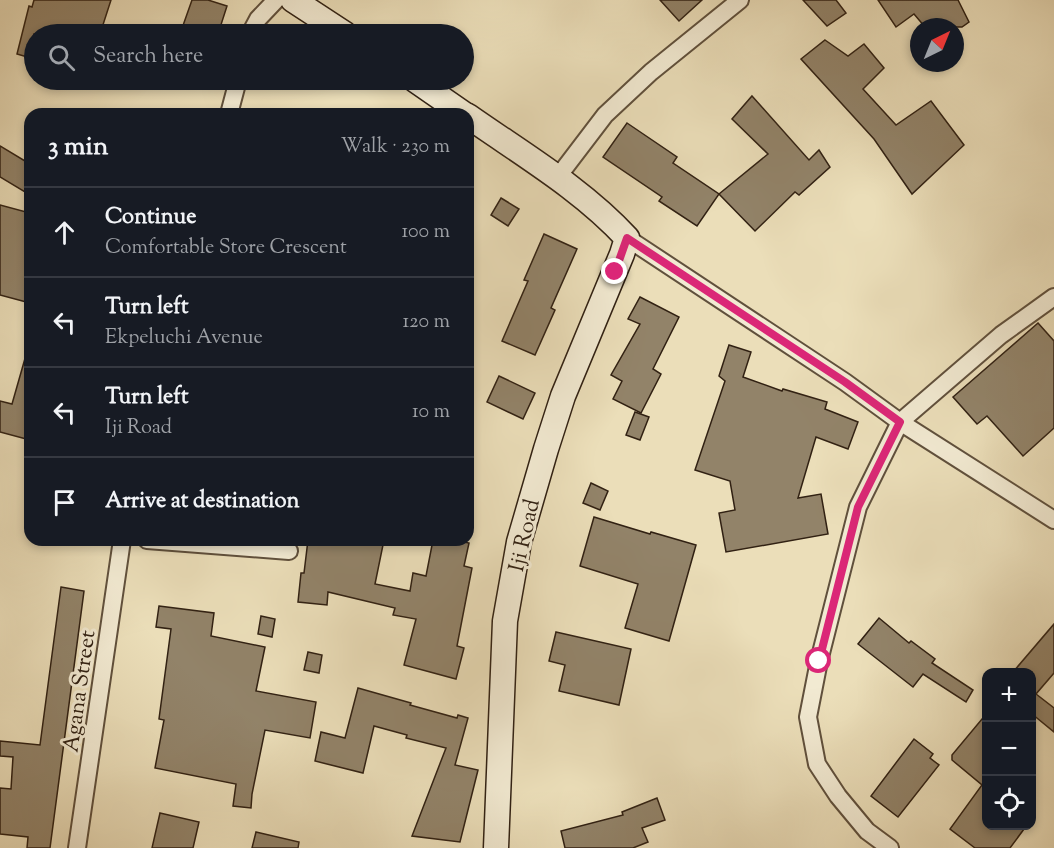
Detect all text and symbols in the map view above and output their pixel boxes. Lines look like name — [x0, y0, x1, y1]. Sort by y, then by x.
north arrow — [910, 18, 964, 72]
search box — [24, 24, 474, 90]
icon: search — [45, 41, 78, 74]
text: Search here — [93, 41, 203, 73]
text: 3 min — [48, 129, 108, 166]
text: Walk · 230 m — [341, 133, 450, 162]
text: Continue — [105, 202, 196, 234]
icon: ahead — [48, 216, 81, 249]
text: 100 m — [401, 218, 450, 247]
text: Comfortable Store Crescent — [105, 234, 347, 263]
route end — [601, 258, 627, 284]
text: Turn left — [105, 292, 188, 324]
icon: left — [48, 306, 81, 339]
text: 120 m — [402, 308, 450, 337]
text: Ekpeluchi Avenue — [105, 324, 263, 353]
text: Turn left — [105, 382, 188, 414]
icon: left — [48, 396, 81, 429]
text: 10 m — [412, 398, 450, 427]
text: Iji Road — [105, 414, 172, 443]
icon: arrive — [48, 486, 81, 519]
text: Arrive at destination — [105, 486, 300, 518]
street label: Iji Road — [502, 496, 550, 575]
street label: Agana Street — [57, 628, 105, 755]
route start — [805, 647, 831, 673]
map controls — [982, 668, 1036, 830]
button: + — [982, 668, 1036, 722]
button: − — [982, 722, 1036, 776]
button: locate — [982, 776, 1036, 830]

